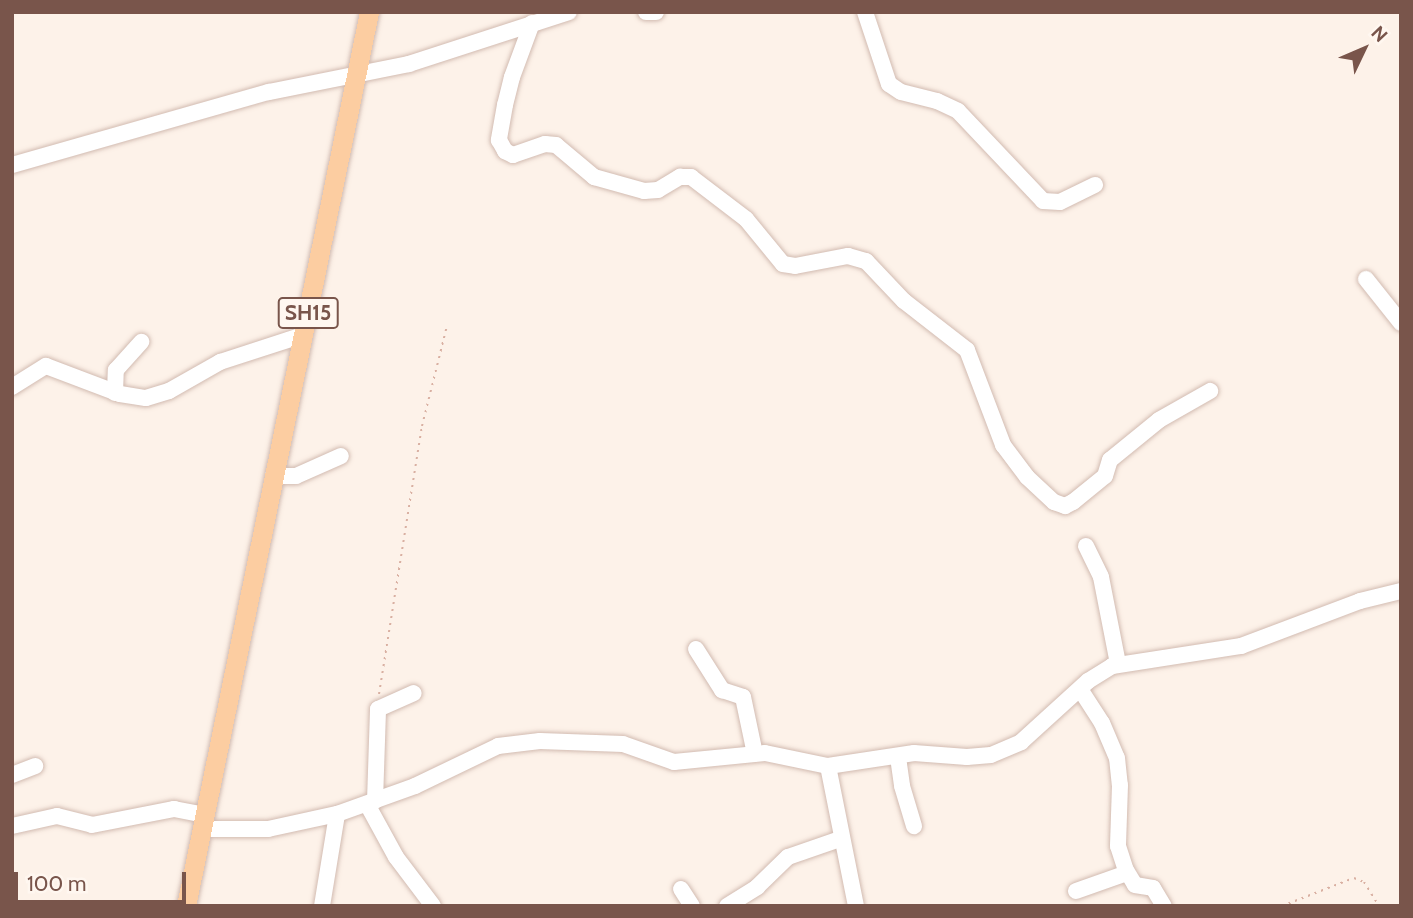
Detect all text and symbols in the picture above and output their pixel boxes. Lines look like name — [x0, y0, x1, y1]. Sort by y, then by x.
north arrow — [1329, 14, 1399, 84]
text: N — [1367, 21, 1392, 47]
road number: SH15 — [276, 296, 340, 330]
scale bar — [18, 858, 189, 902]
text: 100 m — [27, 871, 86, 896]

